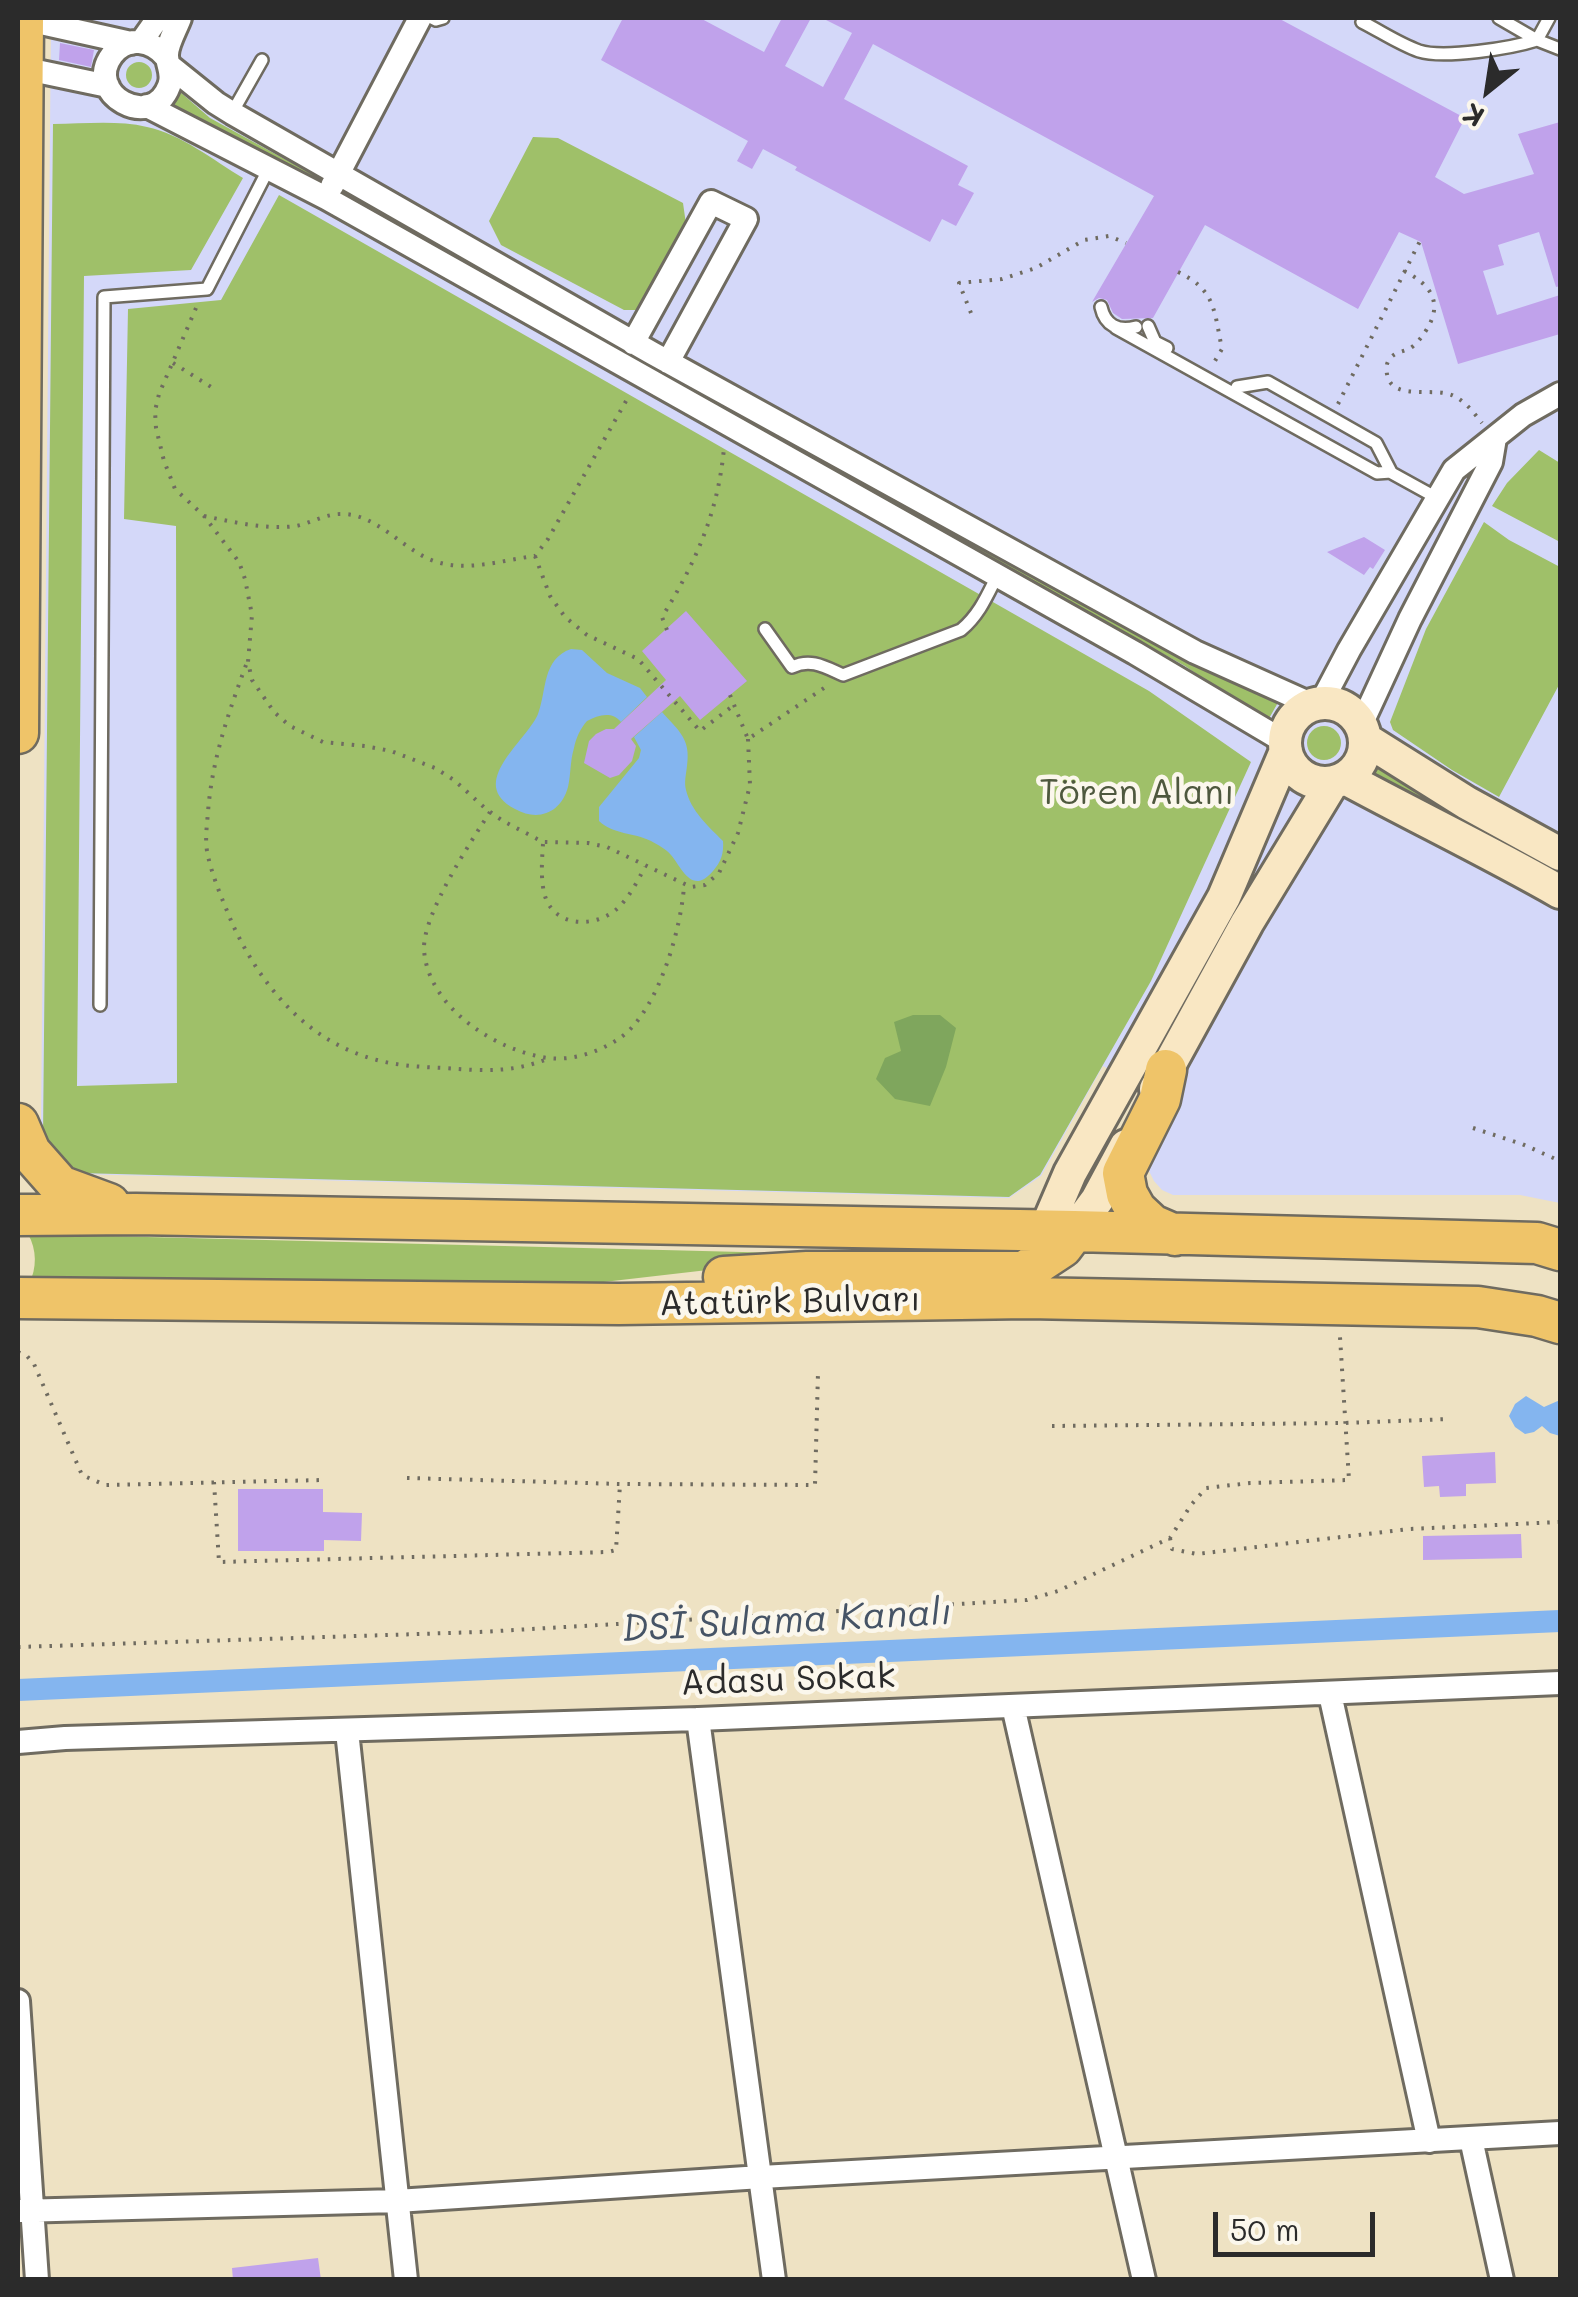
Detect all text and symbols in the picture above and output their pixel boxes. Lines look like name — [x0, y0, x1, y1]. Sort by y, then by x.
north arrow — [1438, 40, 1538, 140]
text: K — [1456, 96, 1490, 136]
park label: Tören Alanı — [1039, 772, 1235, 814]
street label: Atatürk Bulvarı — [659, 1279, 921, 1325]
water label: DSİ Sulama Kanalı — [621, 1590, 953, 1652]
street label: Adasu Sokak — [680, 1655, 896, 1705]
scale bar — [1218, 2192, 1380, 2254]
text: 50 m — [1230, 2209, 1300, 2249]

